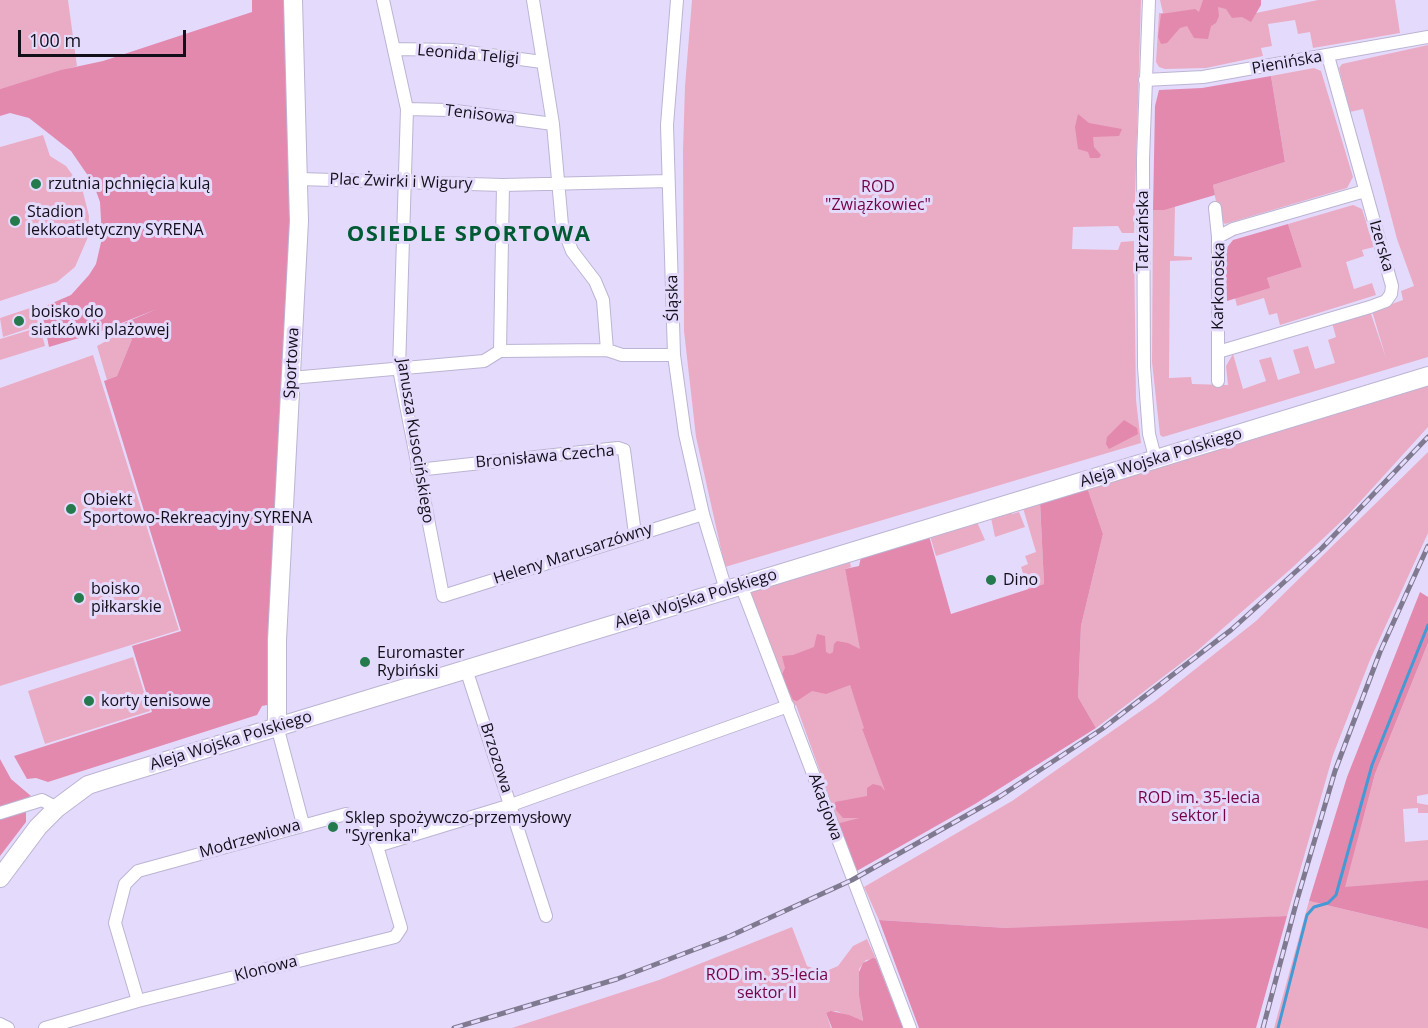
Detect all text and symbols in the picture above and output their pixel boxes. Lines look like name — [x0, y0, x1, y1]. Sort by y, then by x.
scale bar — [21, 18, 189, 56]
text: 100 m — [29, 28, 81, 52]
street label: Leonida Teligi — [416, 41, 520, 69]
street label: Pienińska — [1250, 47, 1324, 79]
street label: Tenisowa — [444, 101, 516, 129]
street label: Plac Żwirki i Wigury — [329, 170, 473, 194]
place label: rzutnia pchnięcia kulą — [48, 174, 210, 194]
marker: rzutnia pchnięcia kulą — [29, 177, 43, 191]
park label: ROD "Związkowiec" — [825, 177, 931, 215]
street label: Tatrzańska — [1133, 190, 1153, 272]
place label: Stadion lekkoatletyczny SYRENA — [27, 202, 204, 240]
marker: Stadion lekkoatletyczny SYRENA — [8, 214, 22, 228]
street label: Izerska — [1365, 218, 1397, 274]
district label: OSIEDLE SPORTOWA — [347, 222, 591, 248]
street label: Karkonoska — [1209, 242, 1229, 330]
street label: Śląska — [663, 275, 683, 321]
place label: boisko do siatkówki plażowej — [31, 302, 170, 340]
marker: boisko do siatkówki plażowej — [12, 314, 26, 328]
street label: Sportowa — [281, 327, 303, 399]
street label: Janusza Kusocińskiego — [392, 357, 438, 525]
street label: Aleja Wojska Polskiego — [1078, 424, 1244, 492]
street label: Bronisława Czecha — [475, 441, 615, 473]
place label: Obiekt Sportowo-Rekreacyjny SYRENA — [83, 490, 312, 528]
marker: Obiekt Sportowo-Rekreacyjny SYRENA — [64, 502, 78, 516]
street label: Heleny Marusarzówny — [491, 519, 655, 589]
street label: Aleja Wojska Polskiego — [613, 565, 779, 633]
place label: Dino — [1003, 570, 1038, 590]
marker: Dino — [984, 573, 998, 587]
place label: boisko piłkarskie — [91, 579, 162, 617]
marker: boisko piłkarskie — [72, 591, 86, 605]
place label: Euromaster Rybiński — [377, 643, 464, 681]
marker: Euromaster Rybiński — [358, 655, 372, 669]
place label: korty tenisowe — [101, 691, 211, 711]
marker: korty tenisowe — [82, 694, 96, 708]
street label: Aleja Wojska Polskiego — [148, 707, 314, 775]
street label: Brzozowa — [476, 721, 516, 795]
street label: Akacjowa — [804, 771, 846, 843]
park label: ROD im. 35-lecia sektor I — [1138, 788, 1260, 826]
place label: Sklep spożywczo-przemysłowy "Syrenka" — [345, 808, 571, 846]
street label: Modrzewiowa — [197, 815, 303, 863]
marker: Sklep spożywczo-przemysłowy "Syrenka" — [326, 820, 340, 834]
street label: Klonowa — [233, 952, 299, 986]
park label: ROD im. 35-lecia sektor II — [706, 965, 828, 1003]

